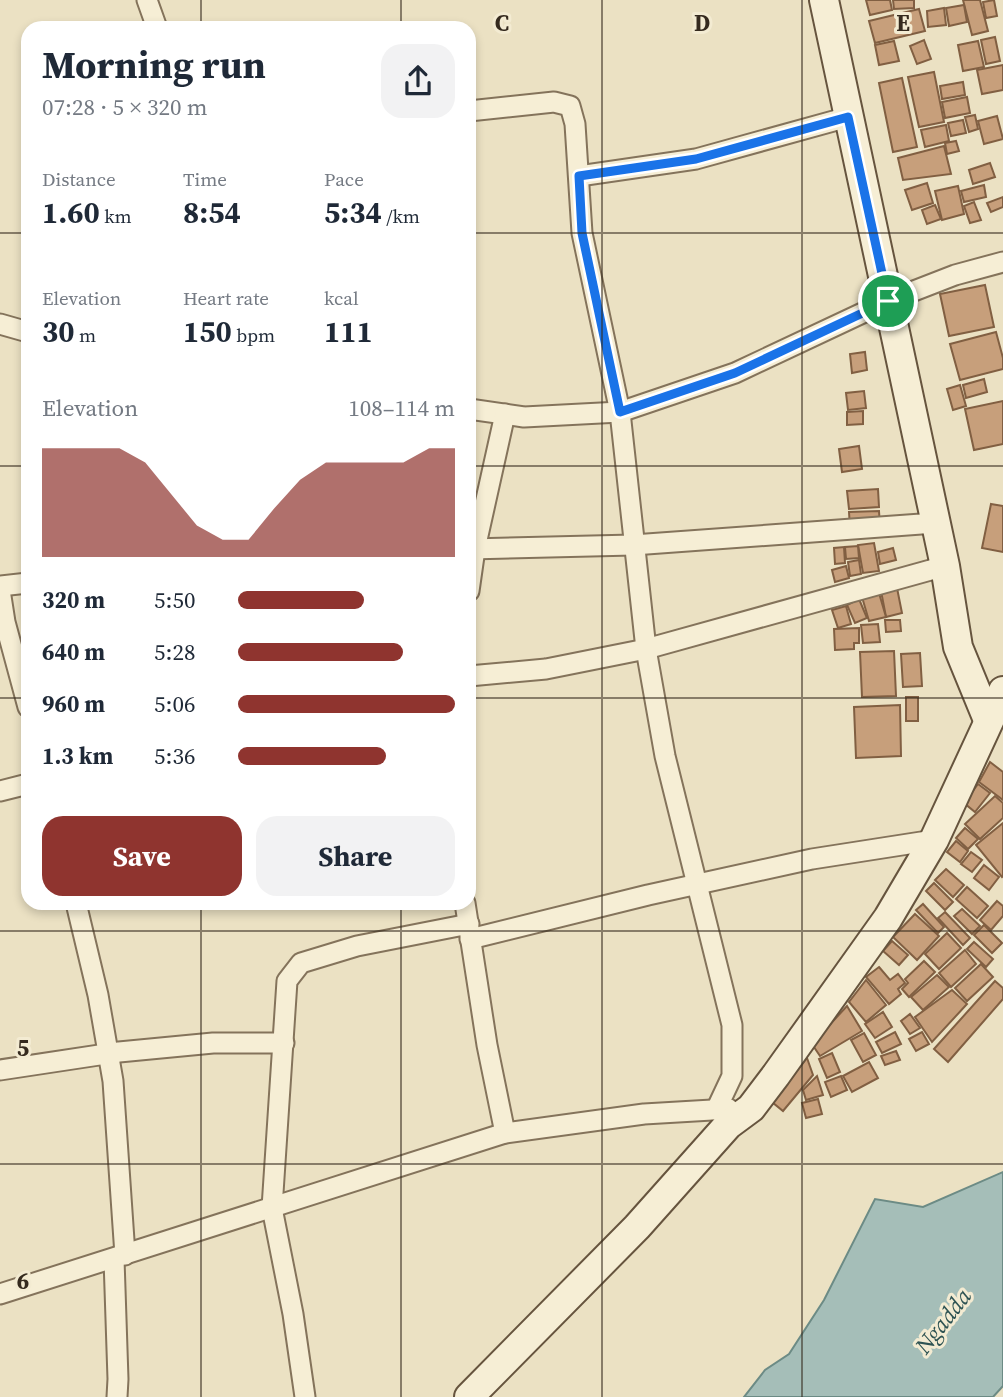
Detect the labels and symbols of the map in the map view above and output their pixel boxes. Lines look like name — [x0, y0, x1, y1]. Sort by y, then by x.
text: C — [495, 7, 509, 39]
text: D — [694, 7, 710, 39]
text: E — [896, 7, 910, 39]
pin — [858, 271, 918, 331]
text: 5 — [17, 1032, 29, 1064]
text: 6 — [17, 1265, 29, 1297]
water label: Ngadda — [907, 1282, 979, 1361]

